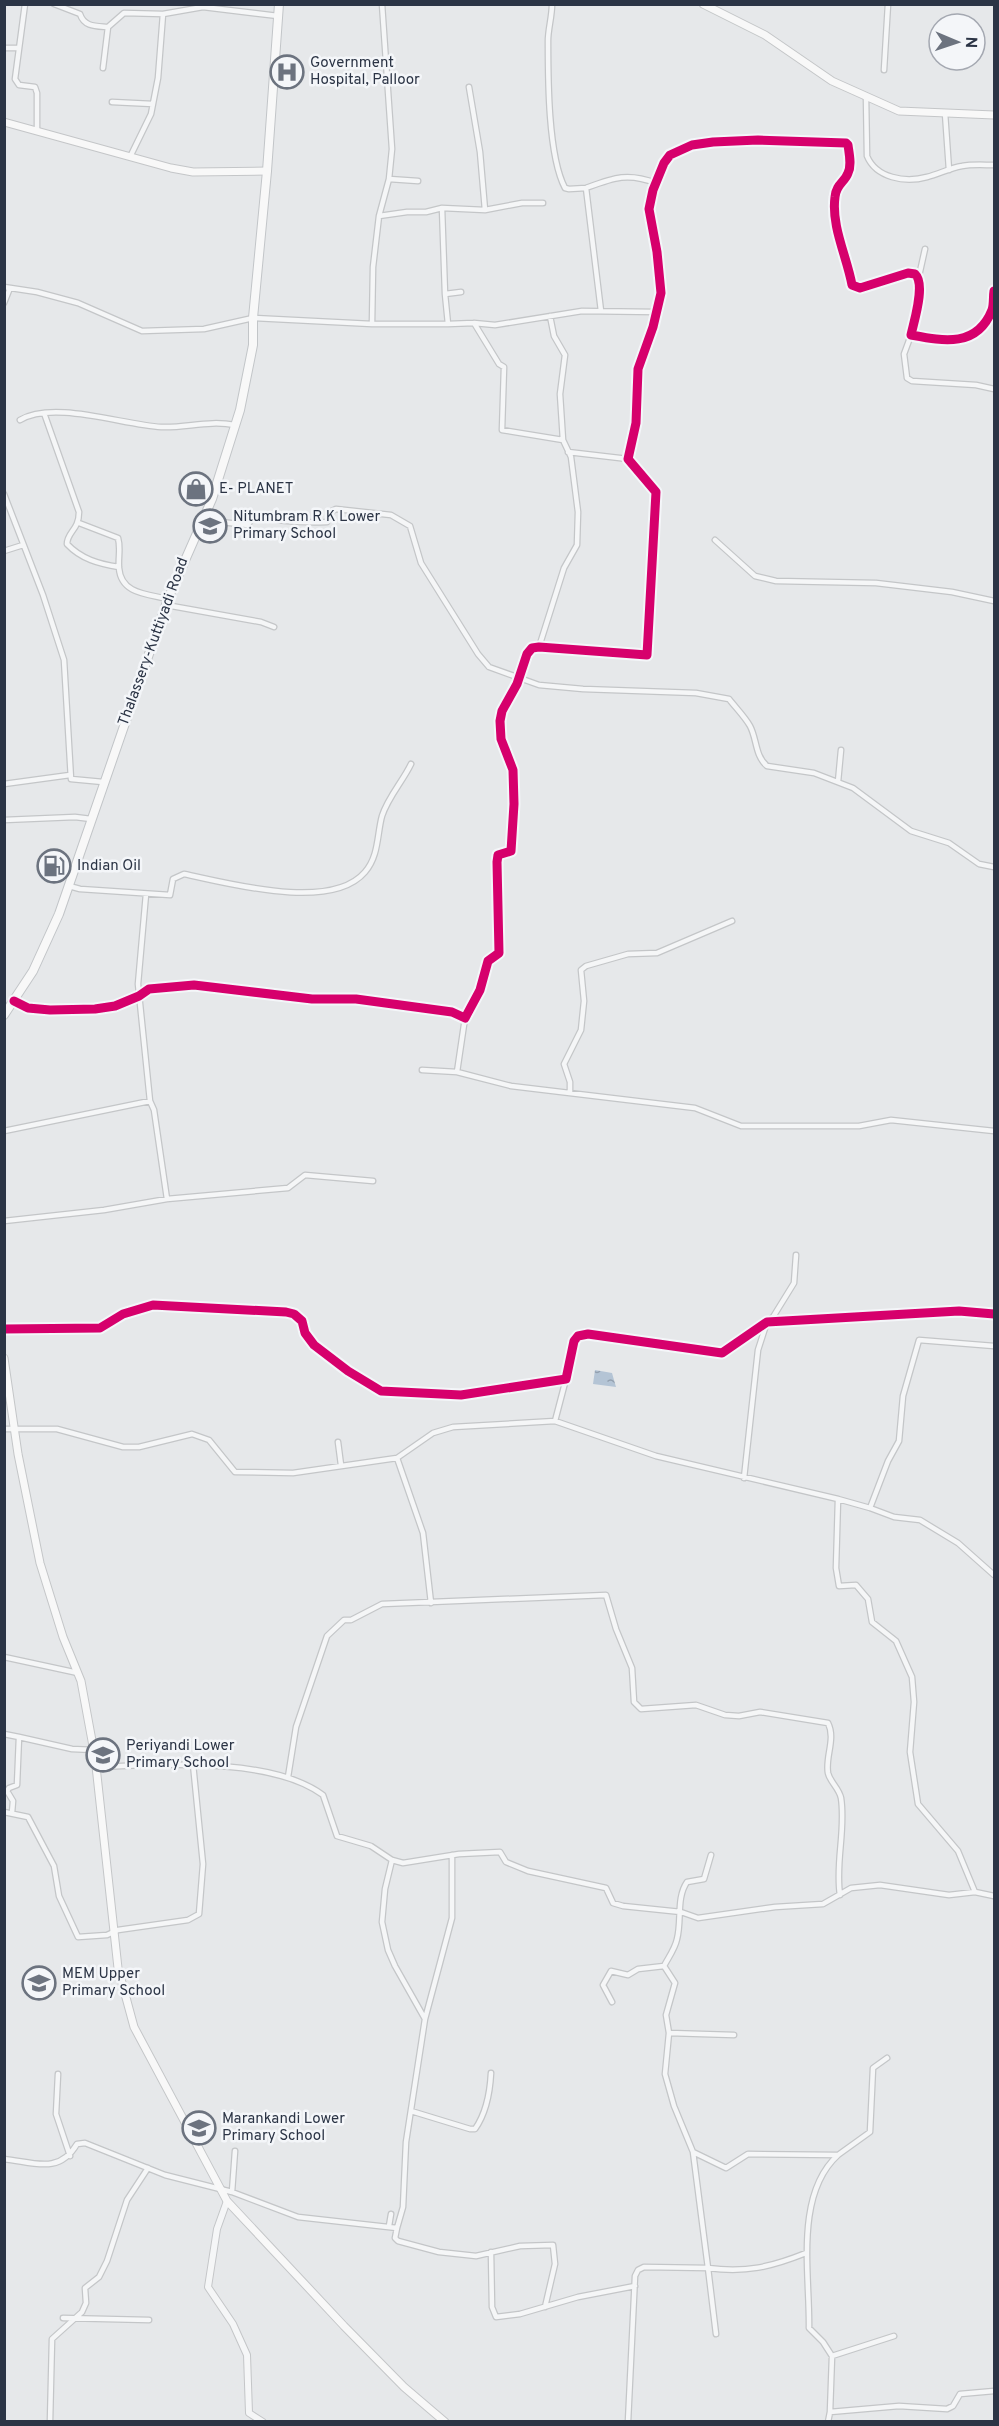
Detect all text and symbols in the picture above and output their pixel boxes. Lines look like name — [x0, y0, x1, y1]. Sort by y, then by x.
north arrow — [927, 12, 987, 72]
text: N — [960, 36, 980, 49]
hospital icon: Government Hospital, Palloor — [269, 54, 305, 90]
place label: Government Hospital, Palloor — [310, 54, 420, 90]
shop icon: E- PLANET — [178, 471, 214, 507]
place label: E- PLANET — [219, 480, 293, 499]
school or university icon: Nitumbram R K Lower Primary School — [192, 508, 228, 544]
place label: Nitumbram R K Lower Primary School — [233, 508, 381, 544]
street label: Thalassery-Kuttiyadi Road — [115, 555, 193, 729]
fuel station icon: Indian Oil — [36, 848, 72, 884]
place label: Indian Oil — [77, 857, 141, 876]
school or university icon: Periyandi Lower Primary School — [85, 1737, 121, 1773]
place label: Periyandi Lower Primary School — [126, 1737, 235, 1773]
school or university icon: MEM Upper Primary School — [21, 1965, 57, 2001]
place label: MEM Upper Primary School — [62, 1965, 165, 2001]
school or university icon: Marankandi Lower Primary School — [181, 2110, 217, 2146]
place label: Marankandi Lower Primary School — [222, 2110, 345, 2146]

